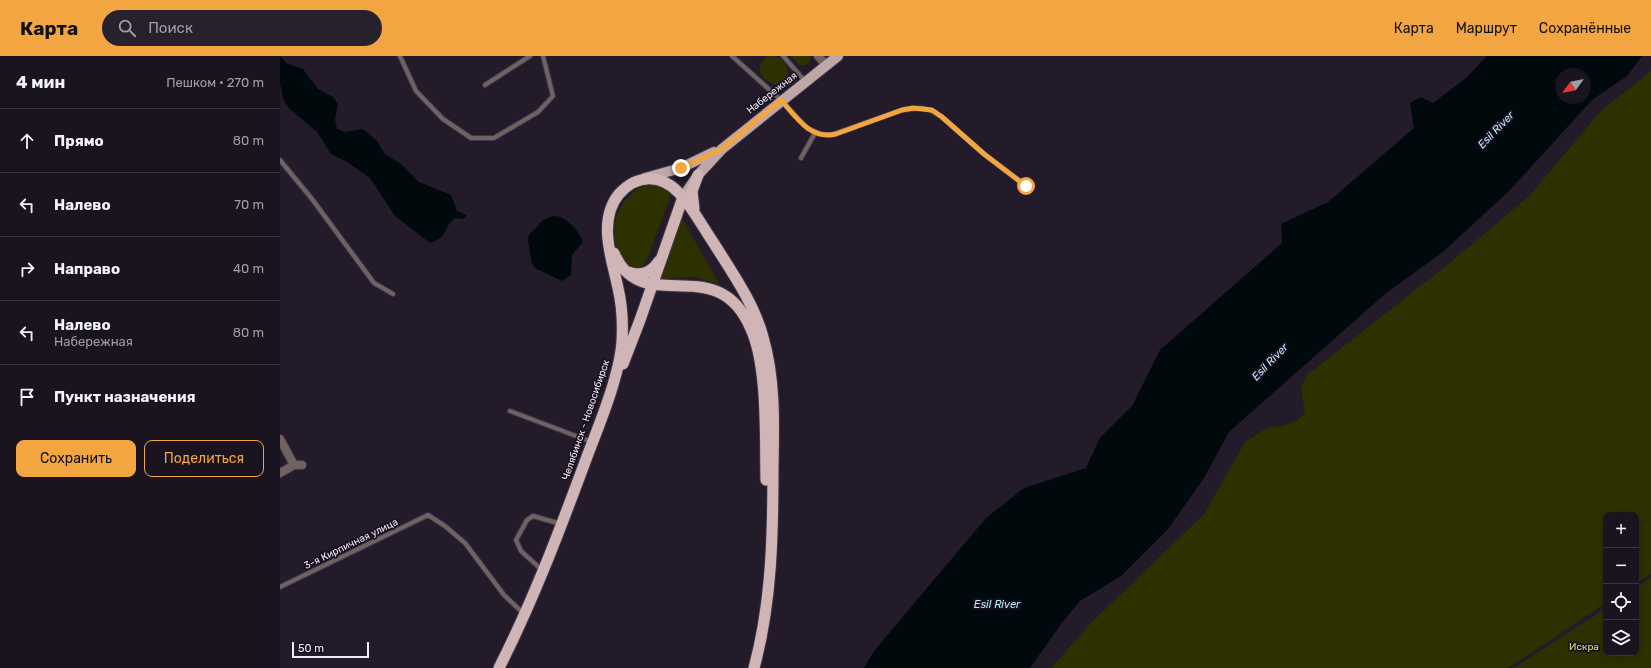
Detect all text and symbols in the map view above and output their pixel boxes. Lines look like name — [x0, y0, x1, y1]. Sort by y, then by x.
search box — [102, 10, 382, 46]
text: Карта — [20, 17, 78, 40]
icon: search — [116, 17, 138, 39]
text: Поиск — [148, 19, 193, 37]
text: Карта — [1394, 20, 1434, 37]
text: Маршрут — [1456, 20, 1517, 37]
text: Сохранённые — [1539, 20, 1631, 37]
north arrow — [1555, 68, 1591, 104]
street label: Набережная — [744, 70, 800, 116]
text: 4 мин — [16, 72, 65, 92]
text: Пешком · 270 m — [166, 75, 264, 90]
water label: Esil River — [1475, 108, 1517, 151]
icon: ahead — [16, 130, 38, 152]
text: Прямо — [54, 132, 104, 150]
text: 80 m — [233, 133, 264, 148]
route end — [672, 159, 690, 177]
route start — [1017, 177, 1035, 195]
icon: left — [16, 194, 38, 216]
text: Налево — [54, 196, 111, 214]
text: 70 m — [234, 197, 264, 212]
icon: right — [16, 258, 38, 280]
text: Направо — [54, 260, 120, 278]
text: 40 m — [233, 261, 264, 276]
text: Налево — [54, 316, 111, 334]
icon: left — [16, 322, 38, 344]
text: 80 m — [233, 325, 264, 340]
text: Набережная — [54, 334, 133, 349]
water label: Esil River — [1249, 340, 1291, 383]
street label: Челябинск - Новосибирск — [560, 358, 612, 482]
icon: arrive — [16, 386, 38, 408]
text: Пункт назначения — [54, 388, 196, 406]
button: Сохранить — [16, 440, 136, 477]
button: Поделиться — [144, 440, 264, 477]
map controls — [1603, 512, 1639, 656]
button: + — [1603, 512, 1639, 548]
street label: 3-я Кирпичная улица — [302, 516, 400, 572]
button: − — [1603, 548, 1639, 584]
button: locate — [1603, 584, 1639, 620]
water label: Esil River — [974, 598, 1021, 611]
button: layers — [1603, 620, 1639, 656]
scale bar — [292, 640, 369, 659]
park label: Искра — [1569, 641, 1599, 653]
text: 50 m — [298, 642, 324, 655]

